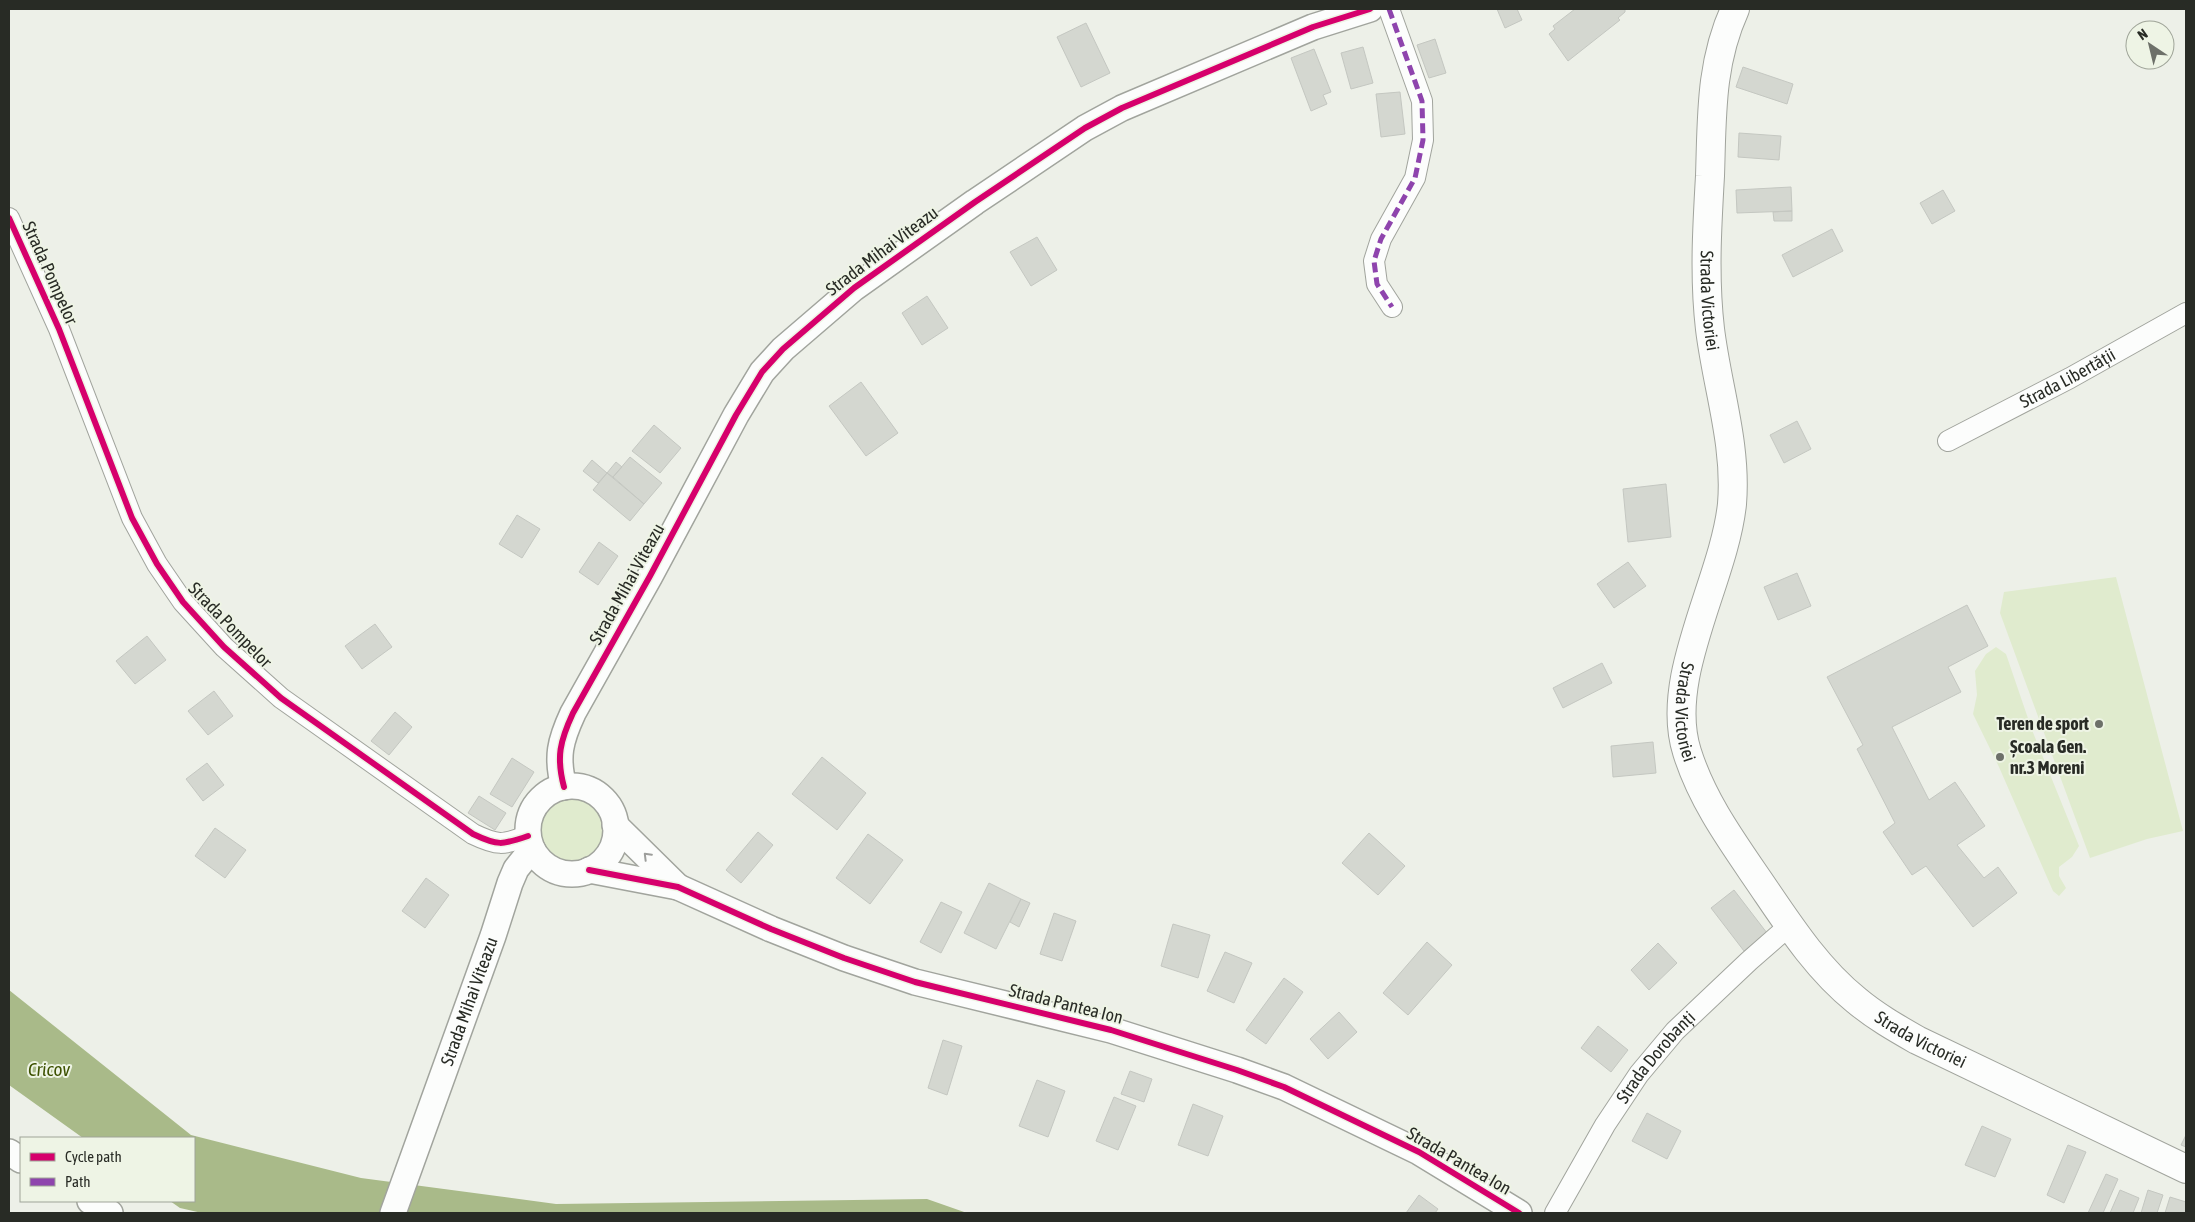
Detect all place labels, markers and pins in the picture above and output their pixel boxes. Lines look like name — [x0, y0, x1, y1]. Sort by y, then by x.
place label: Teren de sport — [1996, 713, 2090, 734]
marker: Teren de sport — [2093, 718, 2105, 730]
place label: Școala Gen. nr.3 Moreni — [2010, 736, 2086, 778]
marker: Școala Gen. nr.3 Moreni — [1994, 751, 2006, 763]

